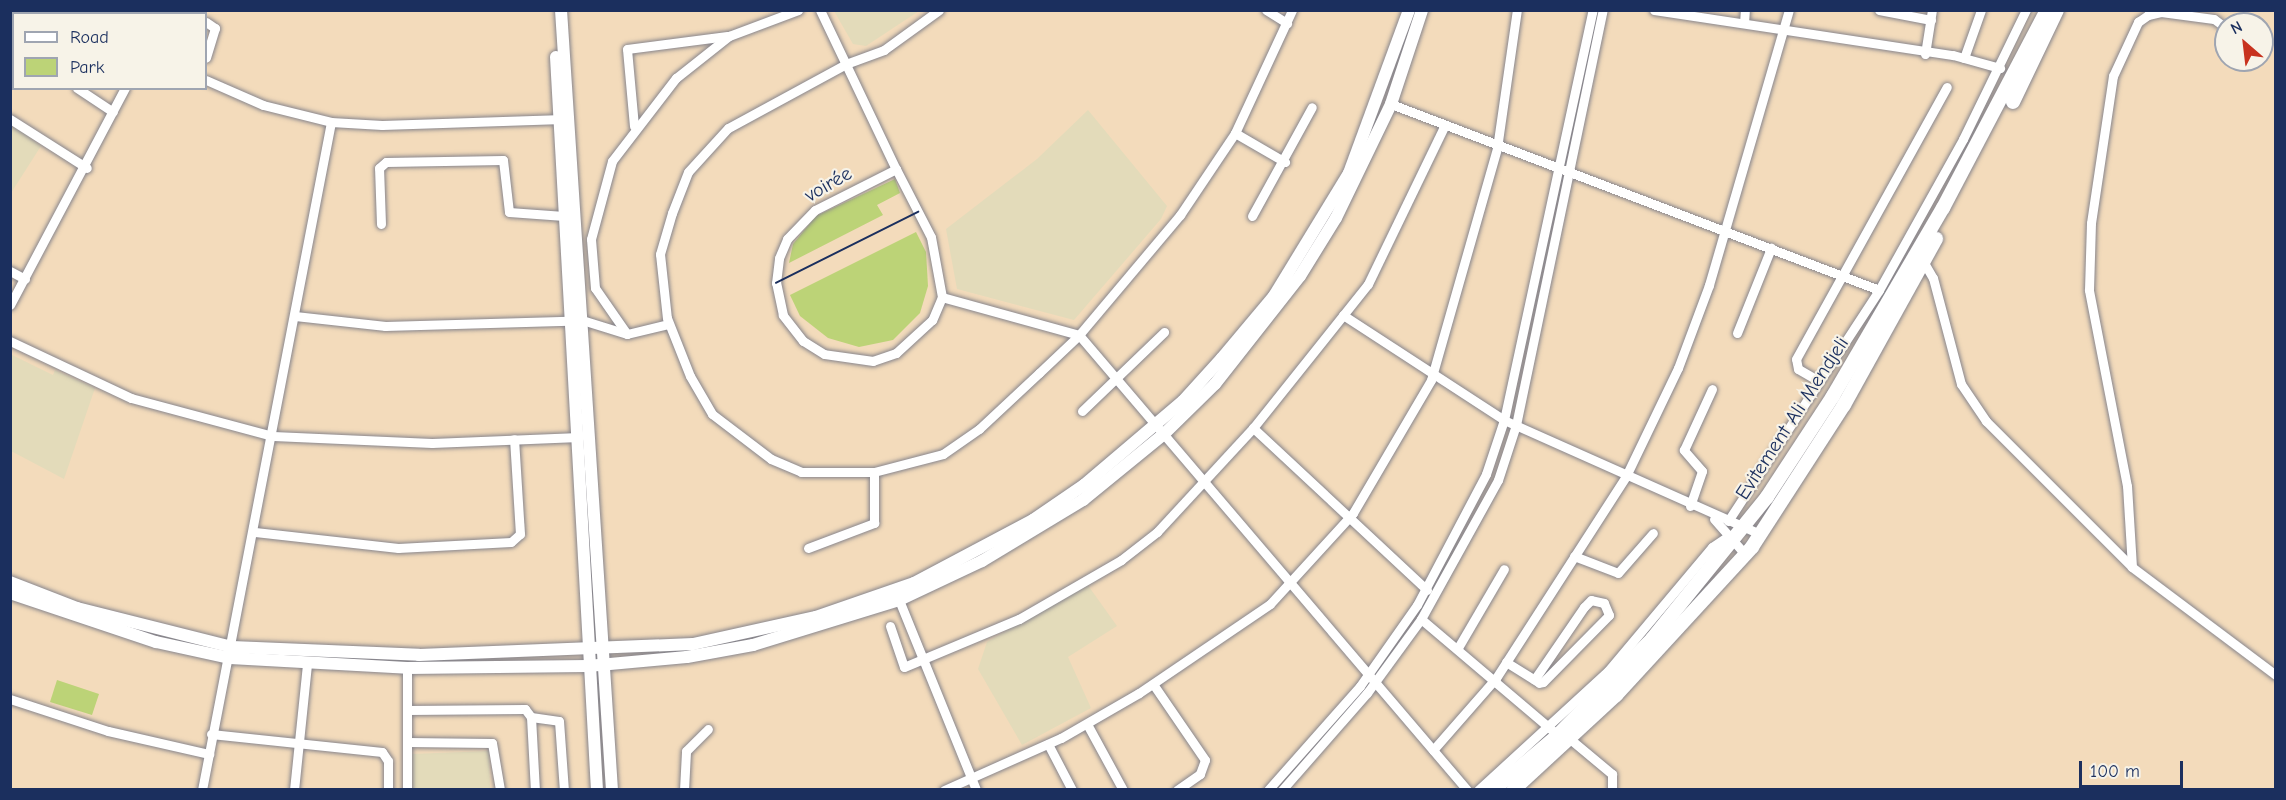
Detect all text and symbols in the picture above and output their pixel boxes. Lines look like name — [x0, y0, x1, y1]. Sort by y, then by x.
legend — [12, 12, 207, 90]
north arrow — [2214, 12, 2274, 72]
text: N — [2228, 17, 2245, 38]
text: Road — [70, 27, 109, 48]
text: Park — [70, 57, 104, 78]
street label: voirée — [800, 161, 856, 207]
street label: Evitement Ali Mendjeli — [1730, 332, 1854, 504]
scale bar — [2082, 749, 2186, 787]
text: 100 m — [2090, 761, 2140, 782]

